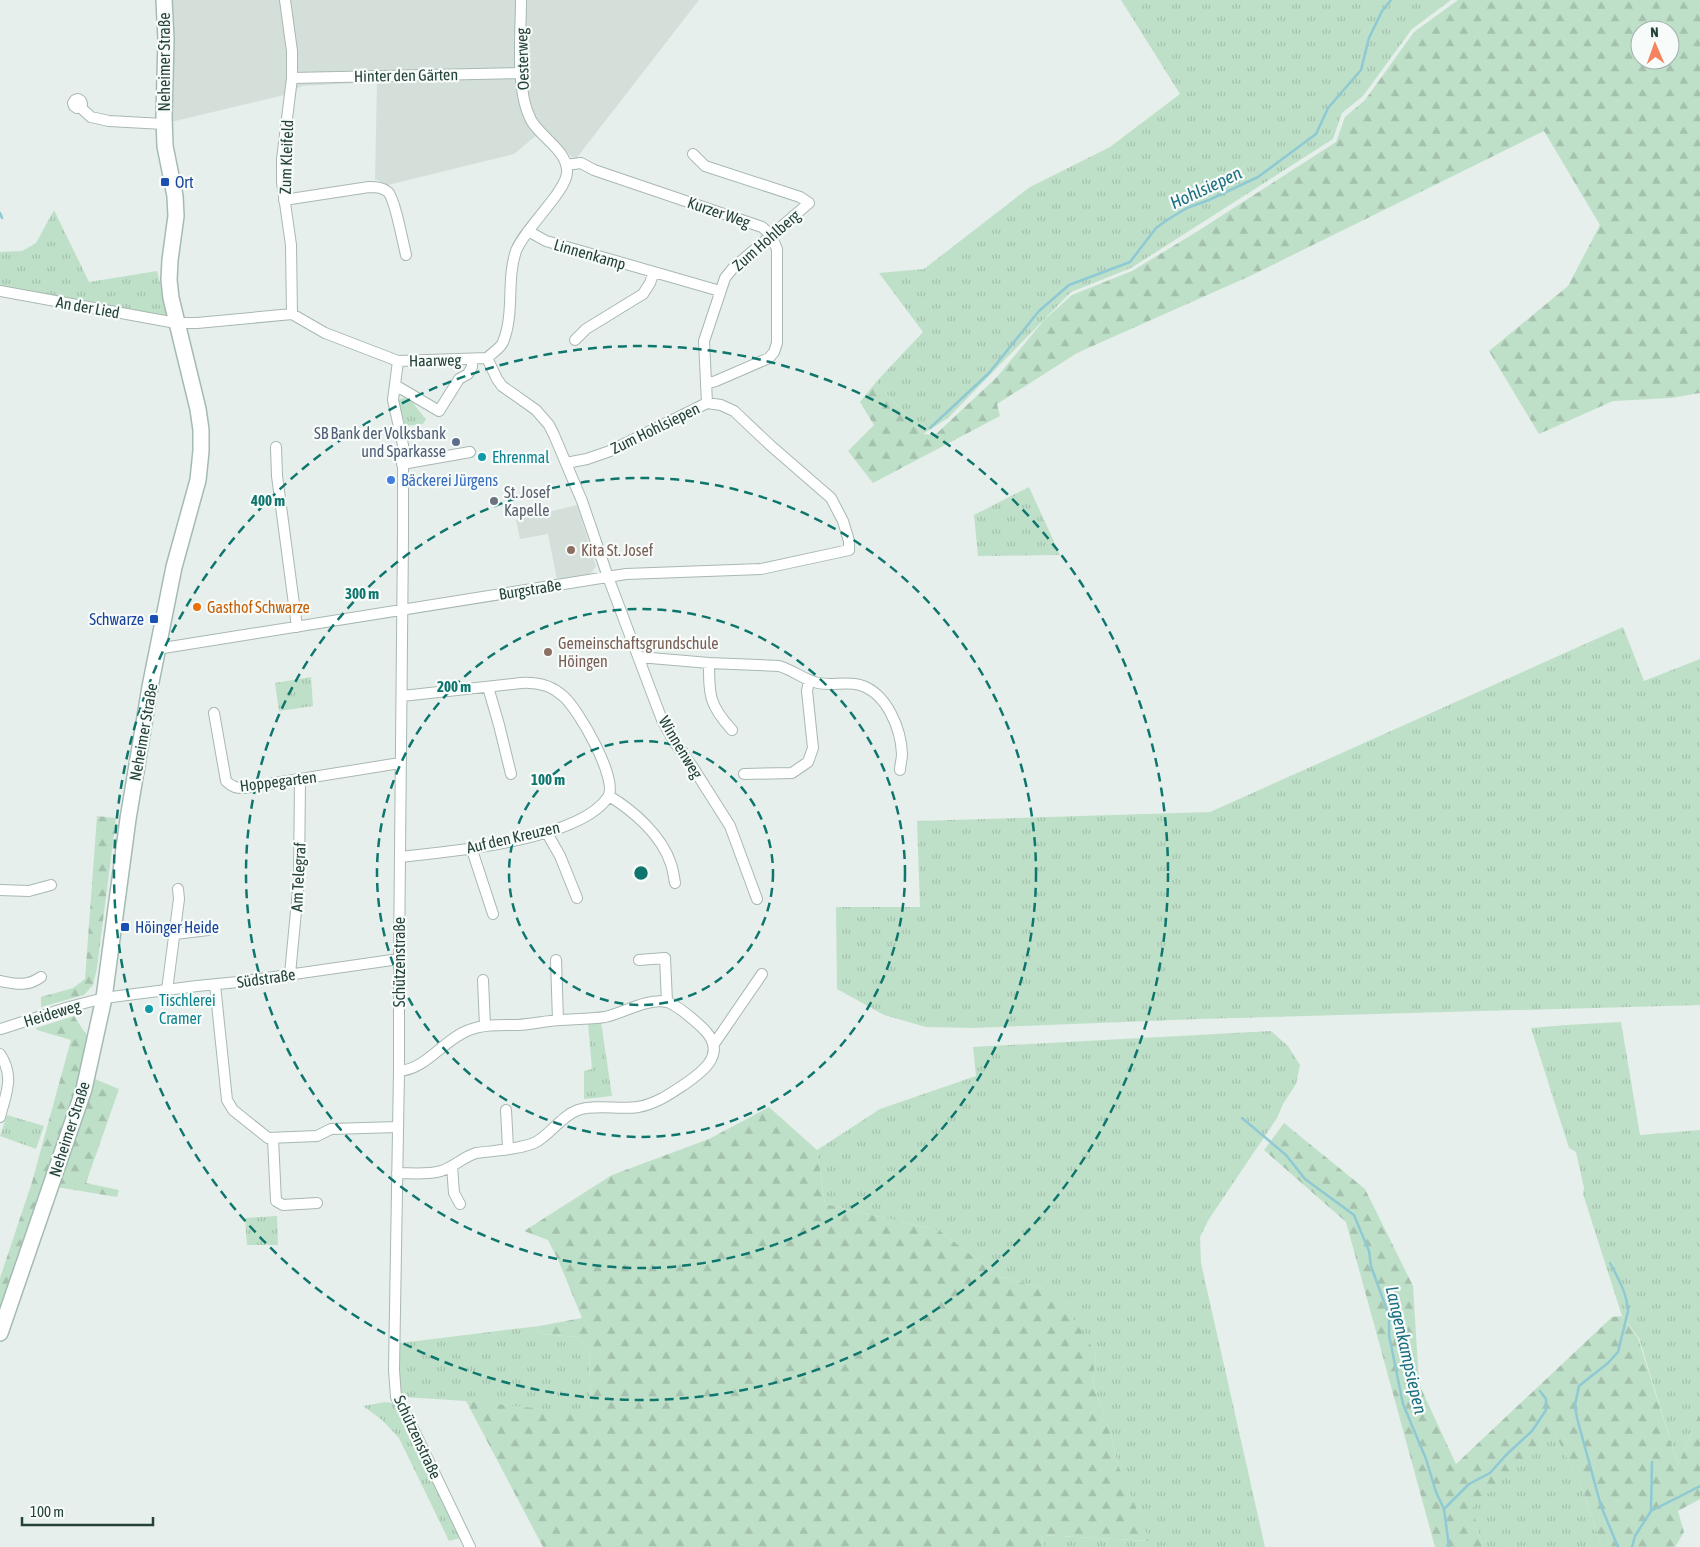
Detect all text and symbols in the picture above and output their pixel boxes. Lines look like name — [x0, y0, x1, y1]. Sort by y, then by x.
street label: Neheimer Straße — [155, 12, 173, 112]
north arrow — [1630, 20, 1680, 70]
text: N — [1650, 24, 1659, 40]
street label: Oesterweg — [512, 27, 533, 90]
street label: Hinter den Gärten — [354, 65, 458, 85]
street label: Zum Kleifeld — [276, 119, 296, 195]
water label: Hohlsiepen — [1167, 162, 1245, 213]
place label: Ort — [175, 173, 194, 191]
marker: Ort — [159, 176, 171, 188]
street label: Kurzer Weg — [685, 193, 753, 232]
street label: Zum Hohlberg — [729, 206, 804, 275]
street label: Linnenkamp — [552, 235, 628, 274]
street label: An der Lied — [55, 293, 121, 321]
street label: Haarweg — [409, 351, 462, 370]
street label: Zum Hohlsiepen — [608, 399, 703, 458]
place label: SB Bank der Volksbank und Sparkasse — [314, 424, 446, 461]
marker: SB Bank der Volksbank und Sparkasse — [450, 436, 462, 448]
place label: Ehrenmal — [492, 448, 550, 466]
marker: Ehrenmal — [476, 451, 488, 463]
place label: Bäckerei Jürgens — [401, 471, 498, 490]
marker: Bäckerei Jürgens — [385, 474, 397, 486]
place label: St. Josef Kapelle — [504, 483, 551, 520]
text: 400 m — [250, 492, 285, 509]
marker: St. Josef Kapelle — [488, 495, 500, 507]
place label: Kita St. Josef — [581, 541, 654, 559]
marker: Kita St. Josef — [565, 544, 577, 556]
street label: Burgstraße — [497, 575, 563, 604]
text: 300 m — [345, 585, 379, 602]
place label: Gasthof Schwarze — [207, 598, 310, 616]
marker: Gasthof Schwarze — [191, 601, 203, 613]
place label: Schwarze — [89, 610, 144, 628]
marker: Schwarze — [148, 613, 160, 625]
place label: Gemeinschaftsgrundschule Höingen — [558, 634, 718, 671]
marker: Gemeinschaftsgrundschule Höingen — [542, 646, 554, 658]
text: 200 m — [437, 678, 471, 695]
street label: Neheimer Straße — [126, 682, 160, 782]
street label: Winnenweg — [655, 713, 707, 782]
street label: Hoppegarten — [239, 767, 318, 796]
text: 100 m — [531, 771, 565, 788]
street label: Auf den Kreuzen — [465, 818, 561, 856]
street label: Am Telegraf — [287, 841, 310, 912]
centre of rings — [632, 864, 650, 882]
street label: Schützenstraße — [390, 917, 408, 1007]
place label: Höinger Heide — [135, 918, 219, 937]
marker: Höinger Heide — [119, 921, 131, 933]
street label: Südstraße — [236, 965, 296, 991]
place label: Tischlerei Cramer — [159, 991, 216, 1027]
street label: Heideweg — [21, 996, 83, 1031]
marker: Tischlerei Cramer — [143, 1003, 155, 1015]
street label: Neheimer Straße — [45, 1079, 93, 1179]
water label: Langenkampsiepen — [1382, 1284, 1431, 1416]
street label: Schützenstraße — [391, 1392, 445, 1482]
scale bar — [22, 1494, 154, 1526]
text: 100 m — [30, 1503, 64, 1520]

